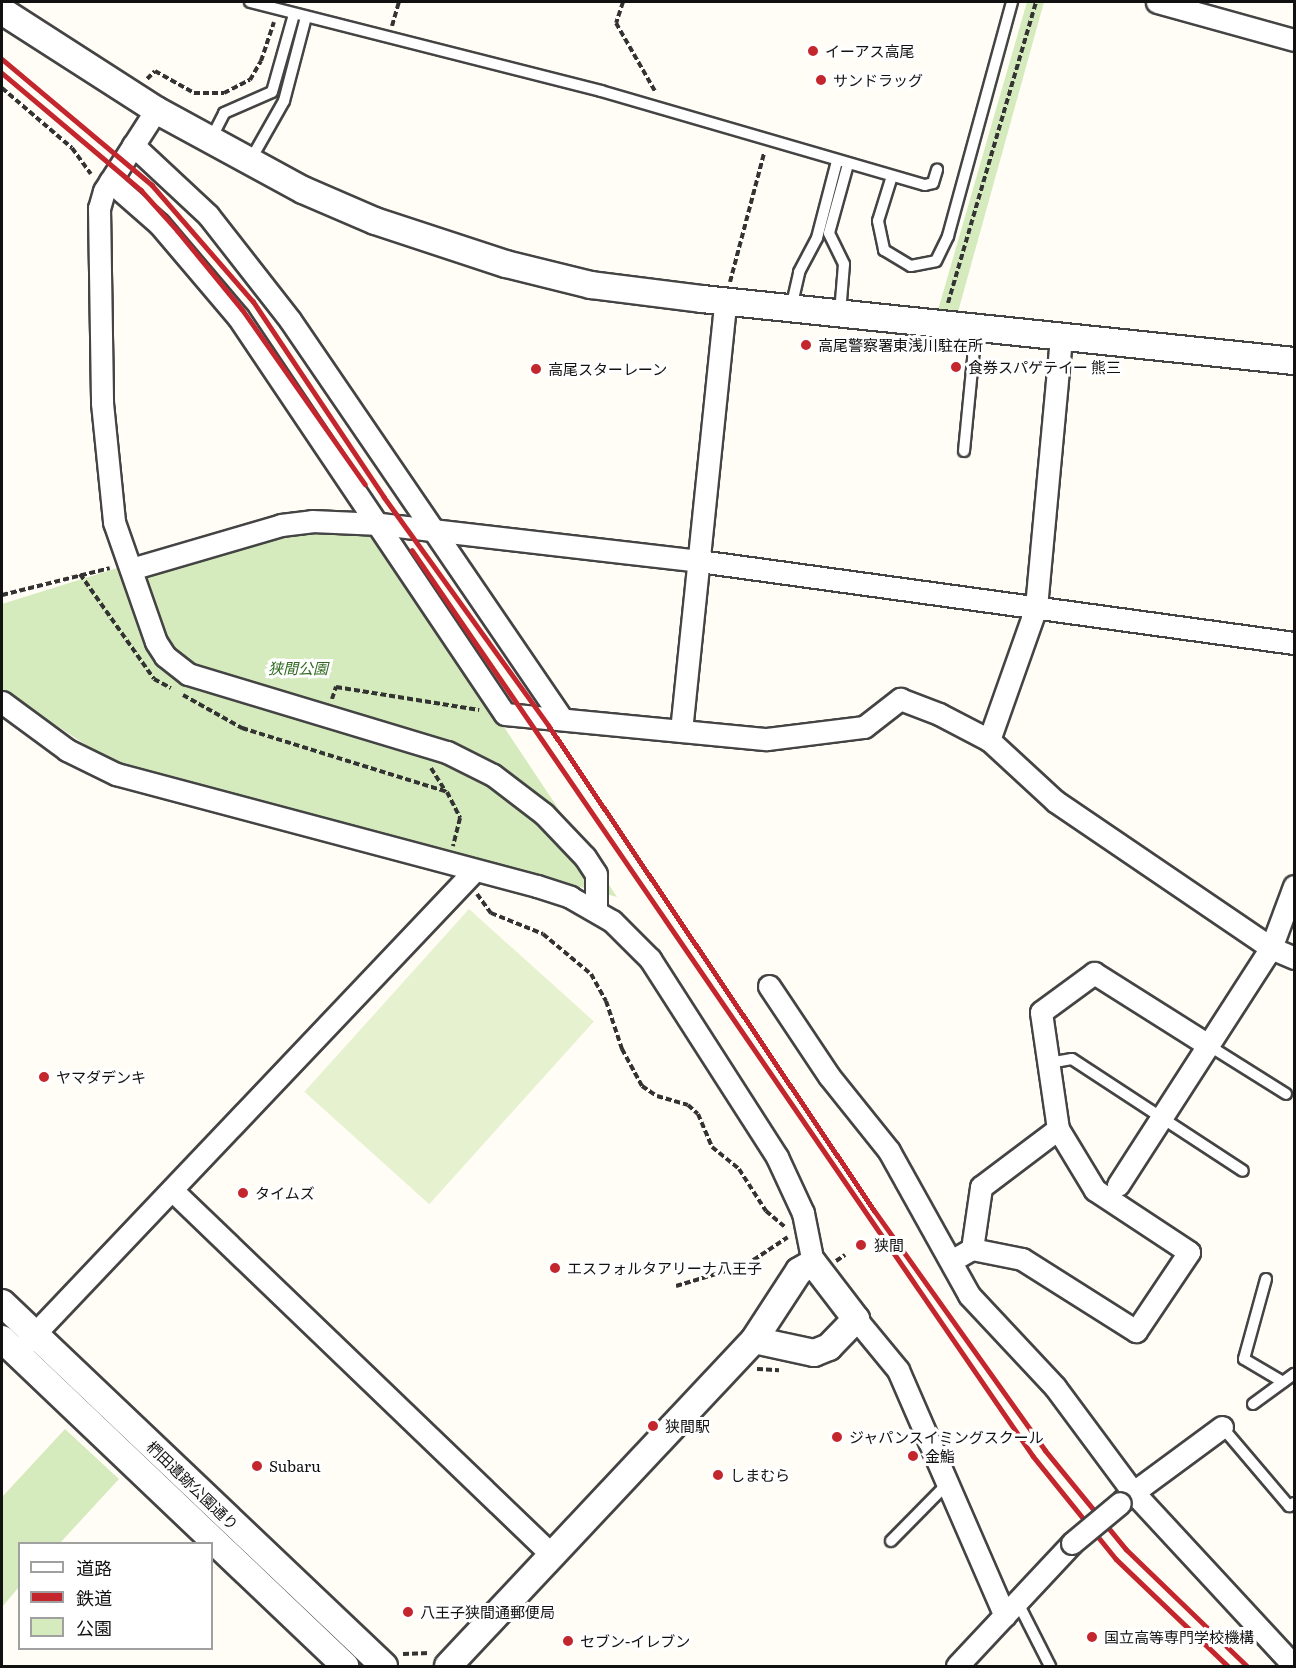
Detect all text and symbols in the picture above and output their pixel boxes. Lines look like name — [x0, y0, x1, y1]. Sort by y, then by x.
place label: イーアス高尾 — [825, 42, 915, 60]
marker: イーアス高尾 — [806, 44, 820, 58]
place label: サンドラッグ — [833, 71, 923, 89]
marker: サンドラッグ — [814, 73, 828, 87]
place label: 高尾警察署東浅川駐在所 — [818, 336, 983, 354]
marker: 高尾警察署東浅川駐在所 — [799, 338, 813, 352]
place label: 食券スパゲテイー 熊三 — [968, 358, 1121, 376]
place label: 高尾スターレーン — [548, 360, 668, 378]
marker: 食券スパゲテイー 熊三 — [949, 360, 963, 374]
marker: 高尾スターレーン — [529, 362, 543, 376]
park label: 狭間公園 — [268, 659, 328, 677]
place label: ヤマダデンキ — [56, 1068, 146, 1086]
marker: ヤマダデンキ — [37, 1070, 51, 1084]
place label: タイムズ — [255, 1184, 315, 1202]
marker: タイムズ — [236, 1186, 250, 1200]
marker: 狭間 — [852, 1236, 870, 1254]
place label: 狭間 — [874, 1236, 904, 1254]
place label: エスフォルタアリーナ八王子 — [567, 1259, 762, 1277]
marker: エスフォルタアリーナ八王子 — [548, 1261, 562, 1275]
place label: 狭間駅 — [665, 1417, 710, 1435]
marker: 狭間駅 — [646, 1419, 660, 1433]
place label: ジャパンスイミングスクール — [849, 1428, 1044, 1446]
marker: ジャパンスイミングスクール — [830, 1430, 844, 1444]
street label: 椚田遺跡公園通り — [144, 1437, 242, 1533]
place label: 金鮨 — [925, 1447, 955, 1465]
marker: 金鮨 — [906, 1449, 920, 1463]
place label: Subaru — [269, 1457, 321, 1475]
marker: Subaru — [250, 1459, 264, 1473]
place label: しまむら — [730, 1466, 790, 1484]
marker: しまむら — [711, 1468, 725, 1482]
legend — [18, 1542, 213, 1650]
text: 道路 — [76, 1554, 112, 1581]
text: 鉄道 — [76, 1584, 112, 1611]
place label: 八王子狭間通郵便局 — [420, 1603, 555, 1621]
marker: 八王子狭間通郵便局 — [401, 1605, 415, 1619]
text: 公園 — [76, 1614, 112, 1641]
place label: 国立高等専門学校機構 — [1104, 1628, 1254, 1646]
marker: 国立高等専門学校機構 — [1085, 1630, 1099, 1644]
place label: セブン-イレブン — [580, 1632, 690, 1650]
marker: セブン-イレブン — [561, 1634, 575, 1648]

